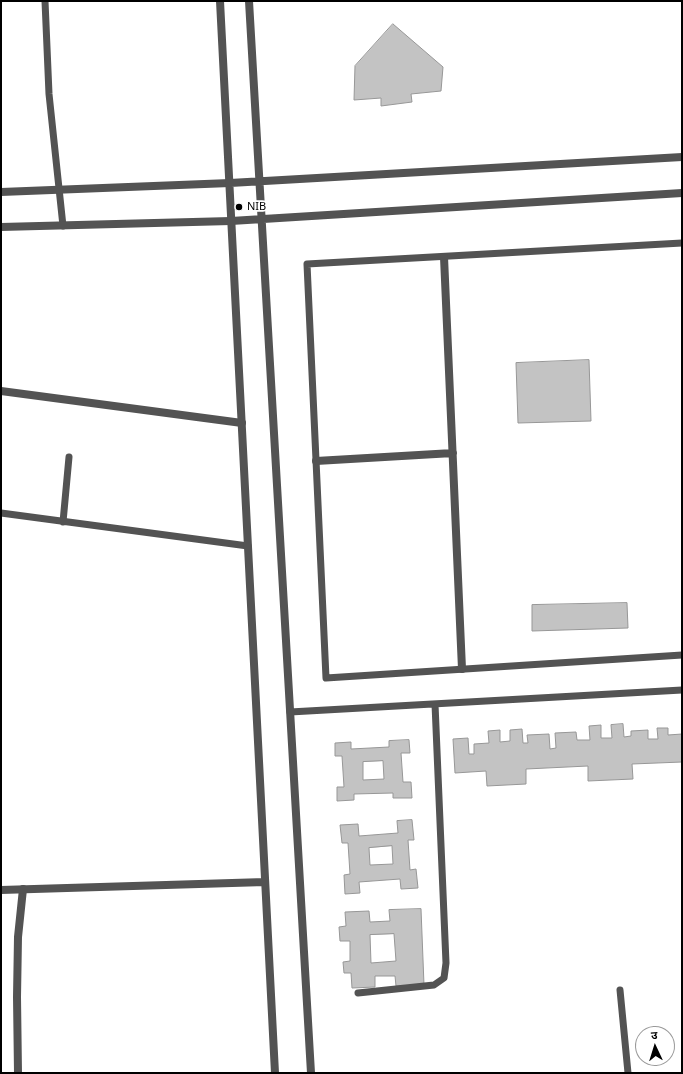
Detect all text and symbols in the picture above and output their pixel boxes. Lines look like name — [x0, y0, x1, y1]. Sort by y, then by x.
place label: NIB — [247, 200, 266, 214]
marker: NIB — [234, 202, 244, 212]
north arrow — [635, 1026, 675, 1066]
text: उ — [650, 1027, 658, 1042]

